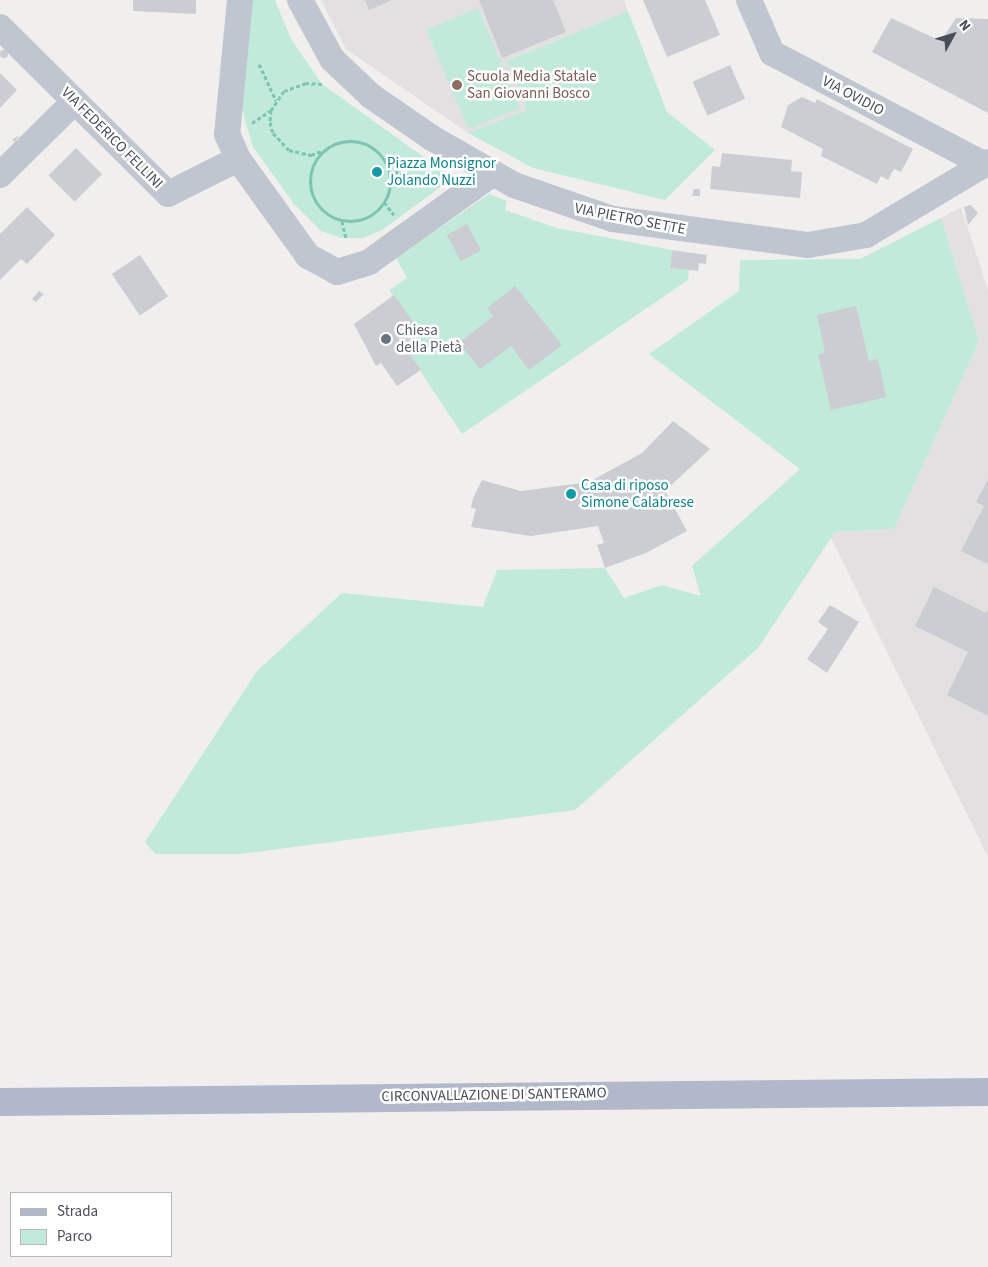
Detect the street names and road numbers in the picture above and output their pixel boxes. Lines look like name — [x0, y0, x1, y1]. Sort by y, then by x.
street label: VIA OVIDIO — [819, 72, 887, 120]
street label: VIA FEDERICO FELLINI — [57, 83, 167, 193]
street label: VIA PIETRO SETTE — [573, 199, 687, 239]
street label: CIRCONVALLAZIONE DI SANTERAMO — [381, 1084, 607, 1106]

